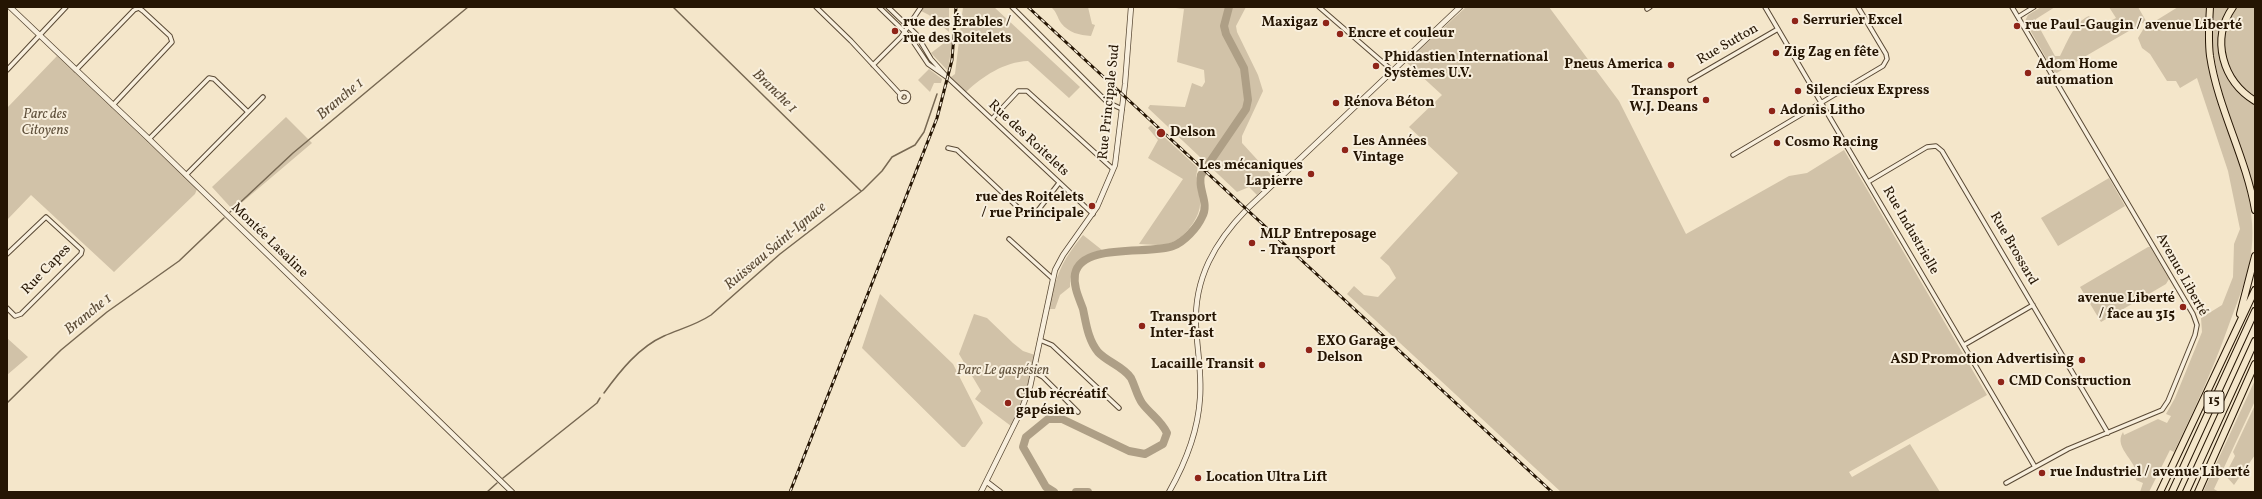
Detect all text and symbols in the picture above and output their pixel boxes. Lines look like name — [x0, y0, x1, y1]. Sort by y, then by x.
place label: Serrurier Excel — [1803, 13, 1903, 29]
place label: rue des Érables / rue des Roitelets — [903, 15, 1012, 48]
place label: Maxigaz — [1262, 15, 1318, 31]
marker: Serrurier Excel — [1790, 16, 1800, 26]
marker: Maxigaz — [1321, 18, 1331, 28]
place label: rue Paul-Gaugin / avenue Liberté — [2025, 18, 2242, 34]
street label: Rue Sutton — [1694, 21, 1762, 69]
marker: rue Paul-Gaugin / avenue Liberté — [2012, 21, 2022, 31]
marker: rue des Érables / rue des Roitelets — [890, 26, 900, 36]
place label: Encre et couleur — [1348, 26, 1454, 42]
marker: Encre et couleur — [1335, 29, 1345, 39]
street label: Rue Principale Sud — [1096, 43, 1124, 161]
place label: Zig Zag en fête — [1784, 45, 1879, 61]
marker: Zig Zag en fête — [1771, 48, 1781, 58]
place label: Phidastien International Systèmes U.V. — [1384, 50, 1548, 82]
place label: Pneus America — [1564, 57, 1663, 73]
place label: Adom Home automation — [2036, 57, 2118, 90]
marker: Pneus America — [1666, 60, 1676, 70]
marker: Phidastien International Systèmes U.V. — [1371, 61, 1381, 71]
water label: Branche 1 — [748, 66, 800, 118]
marker: Adom Home automation — [2023, 68, 2033, 78]
water label: Branche 1 — [314, 75, 368, 125]
place label: Silencieux Express — [1806, 83, 1930, 99]
place label: Transport W.J. Deans — [1629, 84, 1698, 116]
marker: Silencieux Express — [1793, 86, 1803, 96]
place label: Rénova Béton — [1344, 95, 1434, 111]
marker: Transport W.J. Deans — [1701, 95, 1711, 105]
street label: Rue des Roitelets — [984, 97, 1072, 181]
marker: Rénova Béton — [1331, 98, 1341, 108]
place label: Adonis Litho — [1780, 103, 1865, 119]
marker: Adonis Litho — [1767, 106, 1777, 116]
park label: Parc des Citoyens — [21, 107, 69, 140]
place label: Delson — [1170, 125, 1216, 141]
marker: Delson — [1155, 127, 1167, 139]
place label: Les Années Vintage — [1353, 134, 1427, 166]
place label: Cosmo Racing — [1785, 135, 1878, 151]
marker: Cosmo Racing — [1772, 138, 1782, 148]
marker: Les Années Vintage — [1340, 145, 1350, 155]
place label: Les mécaniques Lapierre — [1199, 158, 1303, 190]
marker: Les mécaniques Lapierre — [1306, 169, 1316, 179]
street label: Rue Industrielle — [1878, 184, 1942, 278]
place label: rue des Roitelets / rue Principale — [975, 190, 1084, 222]
water label: Ruisseau Saint-Ignace — [721, 199, 831, 295]
street label: Montée Lasaline — [227, 200, 311, 282]
marker: rue des Roitelets / rue Principale — [1087, 201, 1097, 211]
street label: Rue Brossard — [1985, 209, 2041, 289]
place label: MLP Entreposage - Transport — [1260, 227, 1376, 260]
street label: Avenue Liberté — [2151, 231, 2211, 319]
marker: MLP Entreposage - Transport — [1247, 238, 1257, 248]
street label: Rue Capes — [19, 241, 75, 299]
water label: Branche 1 — [62, 290, 116, 340]
place label: avenue Liberté / face au 315 — [2078, 291, 2175, 324]
marker: avenue Liberté / face au 315 — [2178, 302, 2188, 312]
place label: Transport Inter-fast — [1150, 310, 1217, 342]
marker: Transport Inter-fast — [1137, 321, 1147, 331]
place label: EXO Garage Delson — [1317, 334, 1395, 366]
marker: EXO Garage Delson — [1304, 345, 1314, 355]
place label: ASD Promotion Advertising — [1890, 352, 2074, 368]
marker: ASD Promotion Advertising — [2077, 355, 2087, 365]
place label: Lacaille Transit — [1151, 357, 1254, 373]
marker: Lacaille Transit — [1257, 360, 1267, 370]
park label: Parc Le gaspésien — [957, 363, 1049, 379]
place label: CMD Construction — [2009, 374, 2131, 390]
marker: CMD Construction — [1996, 377, 2006, 387]
place label: Club récréatif gapésien — [1016, 387, 1107, 420]
road number: 15 — [2204, 391, 2224, 413]
marker: Club récréatif gapésien — [1003, 398, 1013, 408]
place label: rue Industriel / avenue Liberté — [2050, 465, 2250, 481]
marker: rue Industriel / avenue Liberté — [2037, 468, 2047, 478]
place label: Location Ultra Lift — [1206, 470, 1327, 486]
marker: Location Ultra Lift — [1193, 473, 1203, 483]

